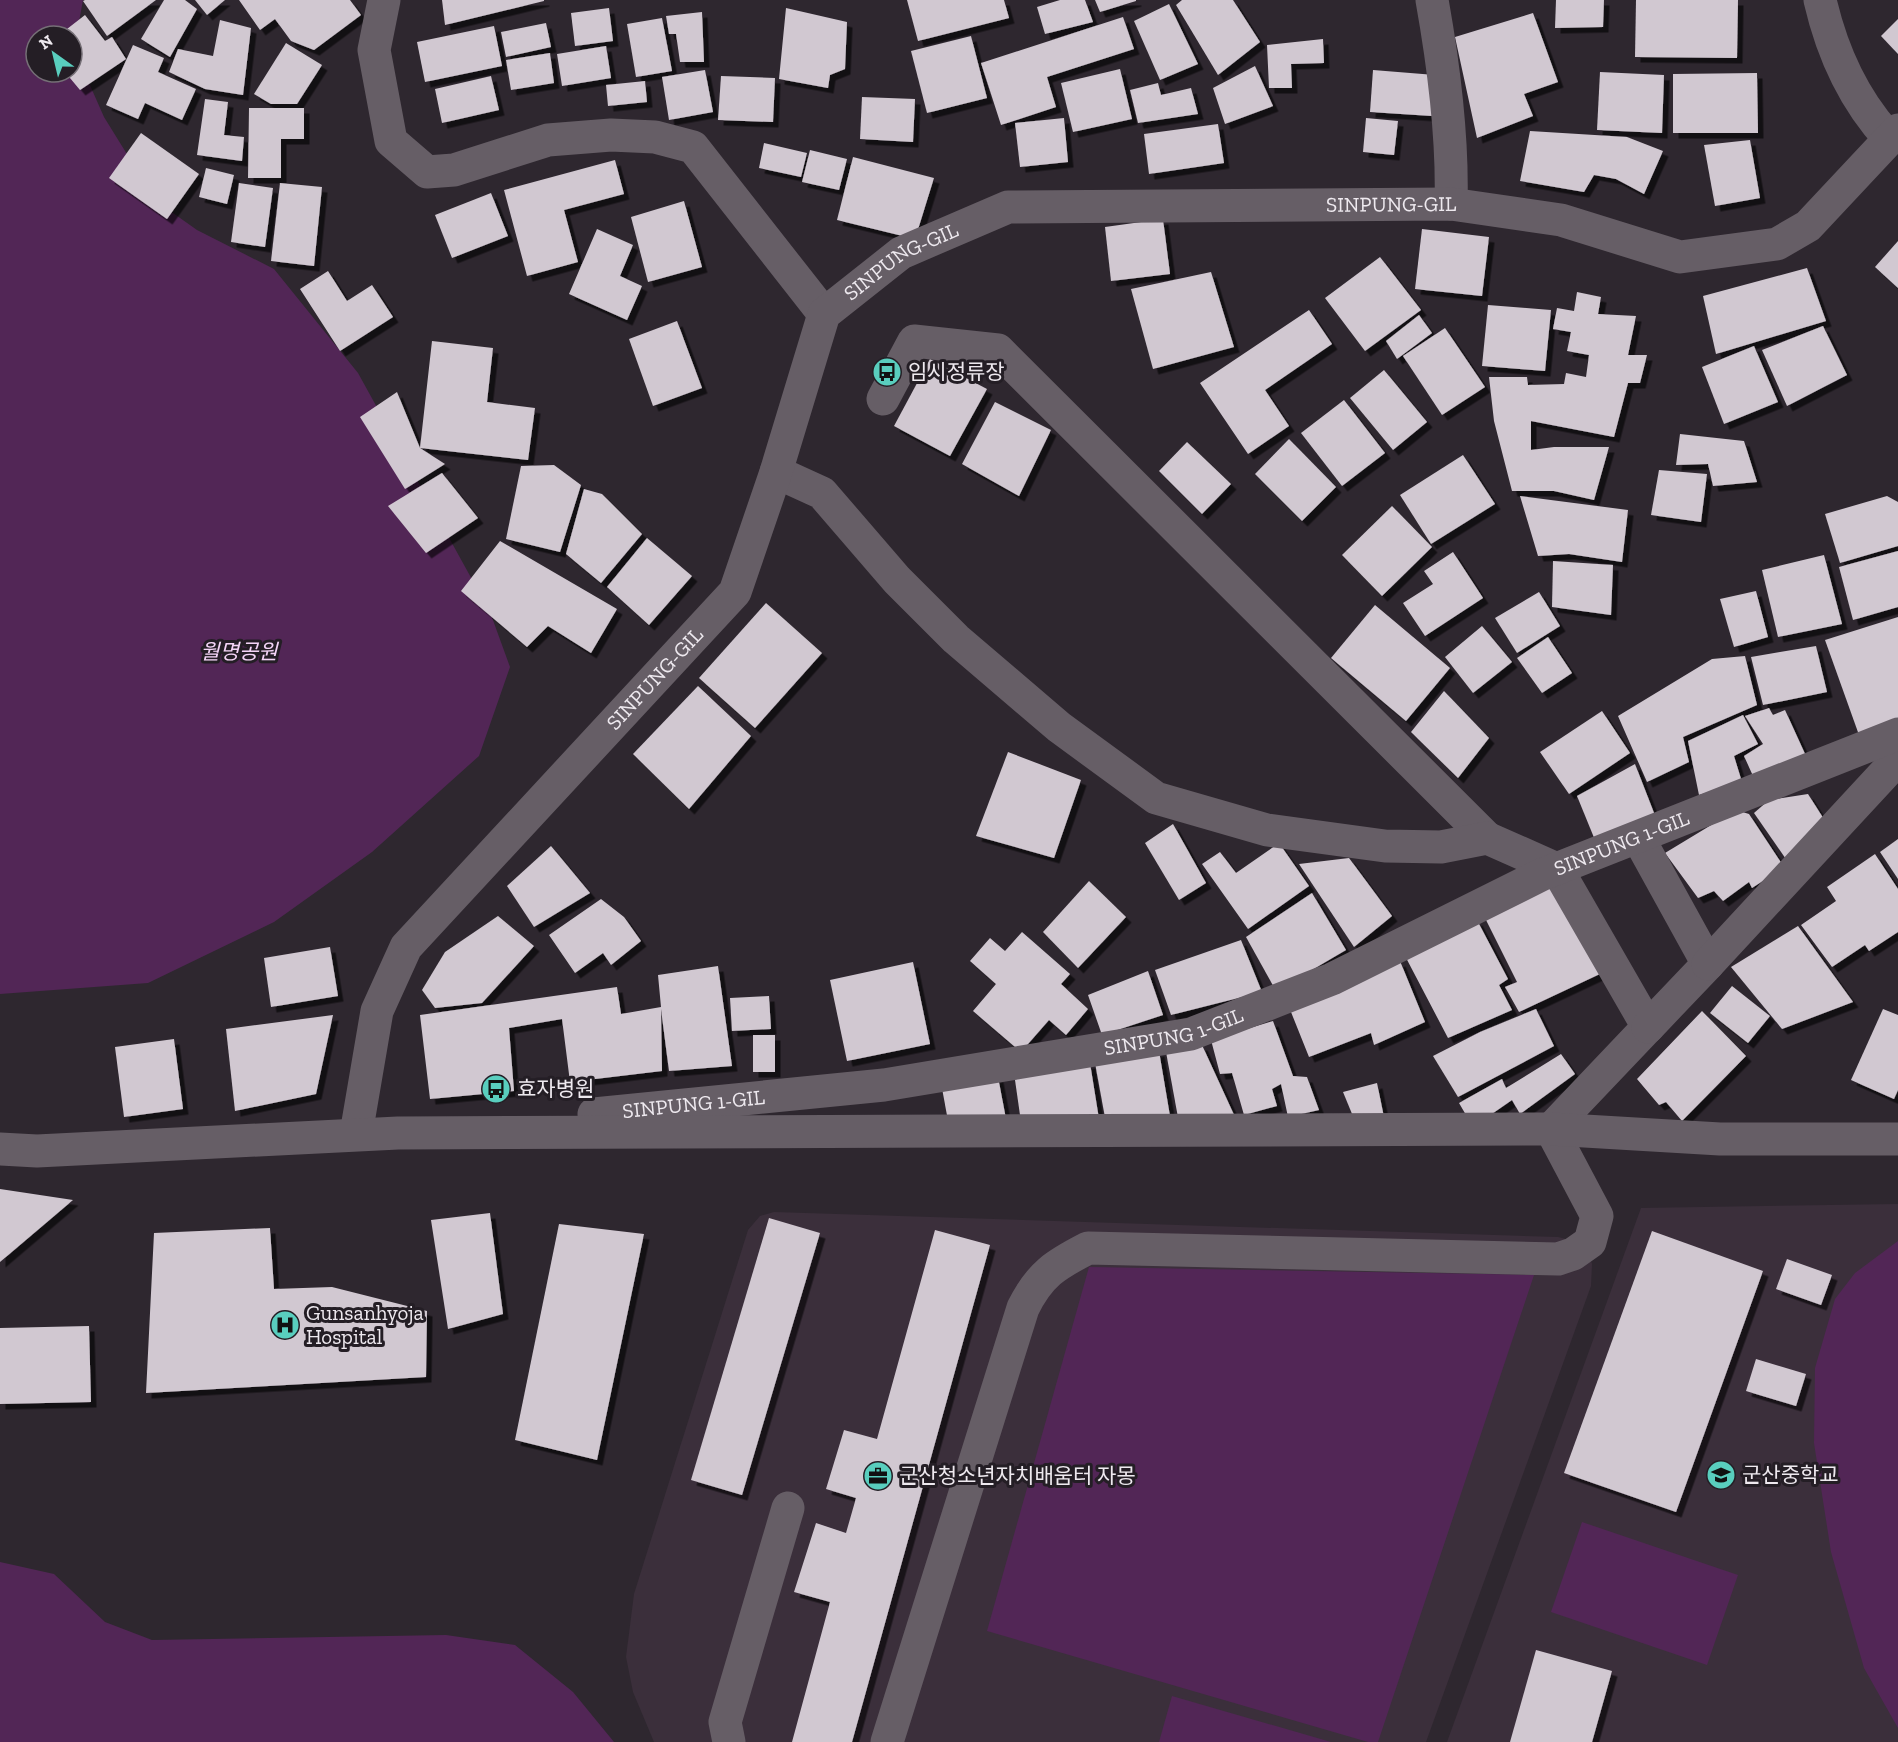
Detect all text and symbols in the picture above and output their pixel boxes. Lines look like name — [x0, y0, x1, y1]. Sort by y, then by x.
north arrow — [24, 24, 84, 84]
text: N — [36, 31, 56, 53]
street label: SINPUNG-GIL — [1326, 191, 1457, 217]
street label: SINPUNG-GIL — [838, 217, 962, 306]
bus stop icon: 임시정류장 — [871, 356, 903, 388]
place label: 임시정류장 — [908, 359, 1005, 384]
street label: SINPUNG-GIL — [601, 622, 708, 735]
park label: 월명공원 — [200, 639, 279, 664]
street label: SINPUNG 1-GIL — [1550, 805, 1693, 881]
street label: SINPUNG 1-GIL — [1102, 1002, 1247, 1060]
bus stop icon: 효자병원 — [480, 1073, 512, 1105]
place label: 효자병원 — [517, 1076, 594, 1101]
street label: SINPUNG 1-GIL — [621, 1084, 766, 1123]
place label: Gunsanhyoja Hospital — [306, 1300, 424, 1349]
hospital icon: Gunsanhyoja Hospital — [269, 1309, 301, 1341]
school or university icon: 군산중학교 — [1705, 1459, 1737, 1491]
office icon: 군산청소년자치배움터 자몽 — [862, 1460, 894, 1492]
place label: 군산중학교 — [1742, 1462, 1839, 1487]
place label: 군산청소년자치배움터 자몽 — [899, 1463, 1136, 1488]

